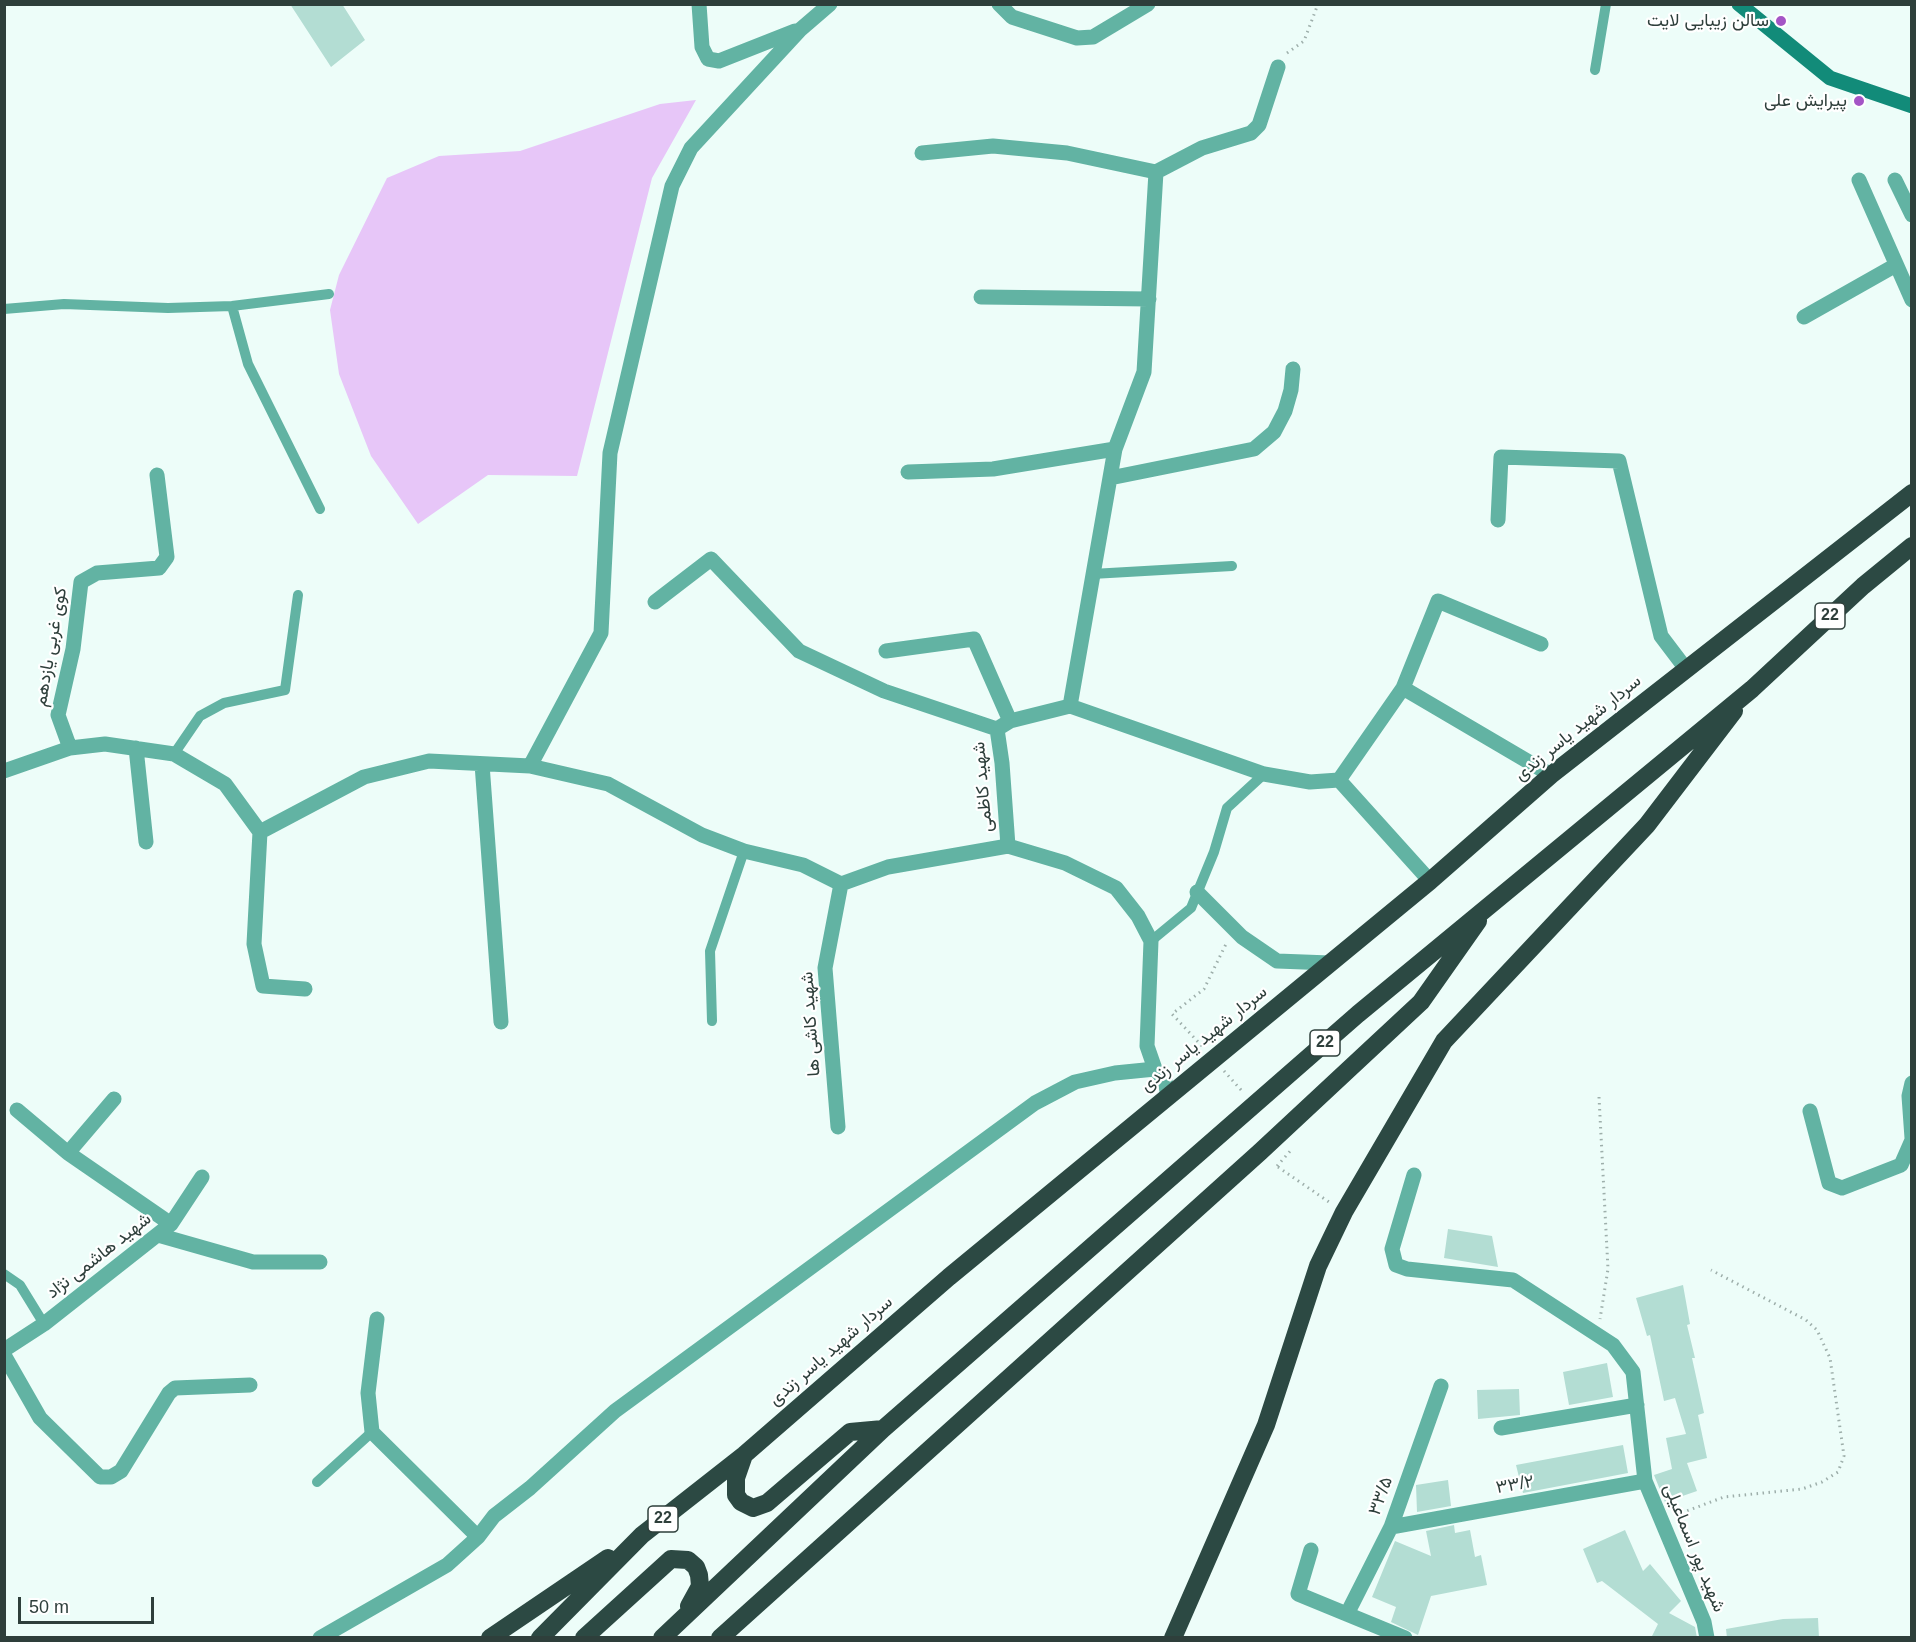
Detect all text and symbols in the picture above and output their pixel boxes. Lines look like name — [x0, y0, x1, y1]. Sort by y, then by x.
place label: سالن زیبایی لایت — [1647, 10, 1769, 32]
marker: سالن زیبایی لایت — [1774, 14, 1788, 28]
place label: پیرایش علی — [1764, 90, 1847, 112]
marker: پیرایش علی — [1852, 94, 1866, 108]
street label: کوی غربی یازدهم — [30, 586, 72, 708]
road number: 22 — [1815, 603, 1845, 629]
street label: سردار شهید یاسر زندی — [1510, 670, 1646, 786]
street label: شهید کاظمی — [968, 741, 998, 833]
street label: شهید کاشی ها — [797, 971, 825, 1077]
street label: سردار شهید یاسر زندی — [1136, 981, 1272, 1097]
road number: 22 — [1310, 1030, 1340, 1056]
street label: شهید هاشمی نژاد — [42, 1208, 156, 1304]
street label: سردار شهید یاسر زندی — [765, 1291, 897, 1411]
street label: ۳۳/۲ — [1494, 1471, 1536, 1499]
street label: ۳۳/۵ — [1364, 1474, 1398, 1518]
street label: شهید پور اسماعیلی — [1658, 1481, 1730, 1615]
road number: 22 — [648, 1506, 678, 1532]
scale bar — [21, 1585, 158, 1623]
text: 50 m — [29, 1597, 69, 1617]

